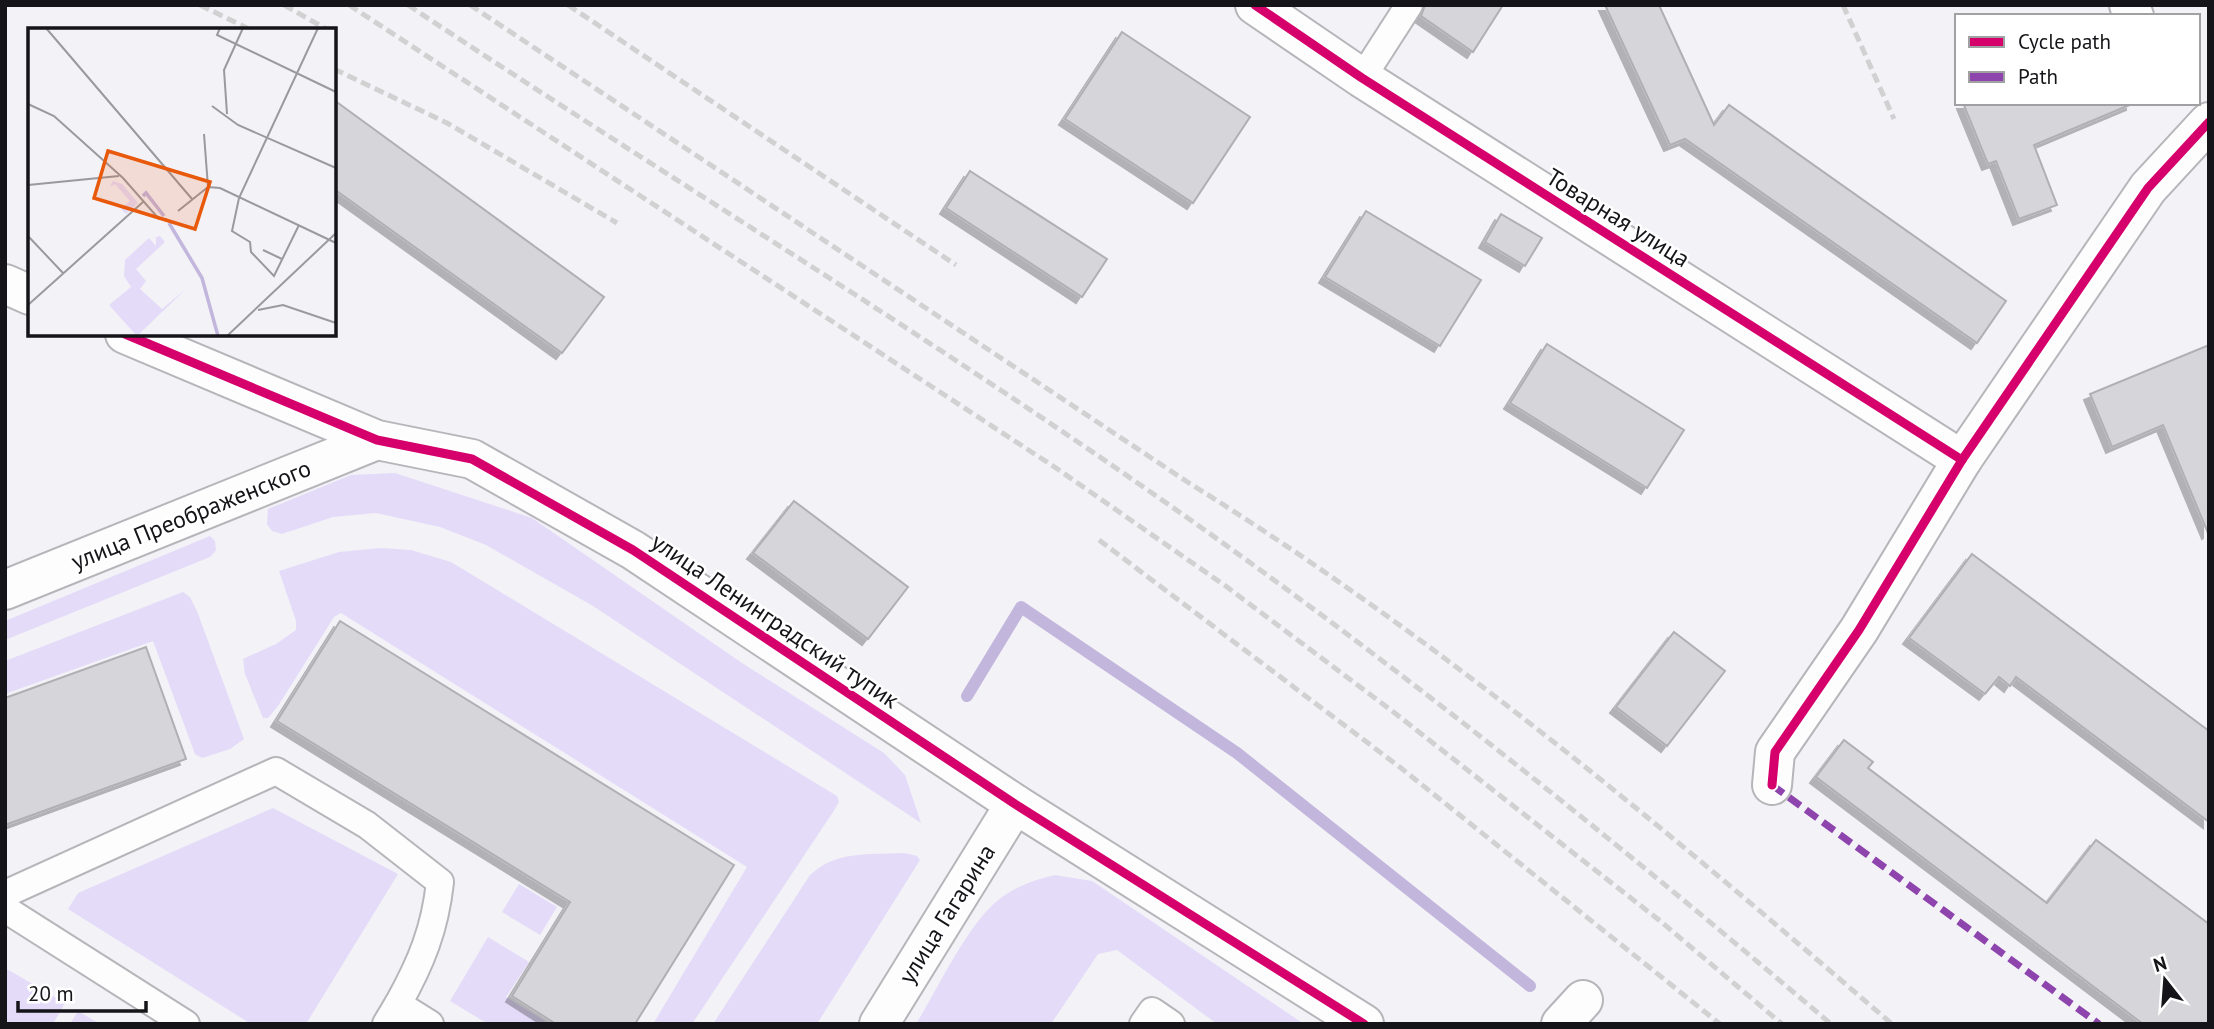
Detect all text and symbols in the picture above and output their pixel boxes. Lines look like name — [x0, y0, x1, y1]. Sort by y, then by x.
legend — [1955, 14, 2200, 105]
inset map — [28, 28, 336, 336]
text: Cycle path — [2018, 28, 2111, 55]
text: Path — [2018, 63, 2058, 90]
street label: Товарная улица — [1541, 161, 1696, 274]
street label: улица Преображенского — [66, 452, 315, 577]
street label: улица Ленинградский тупик — [645, 526, 906, 716]
street label: улица Гагарина — [891, 838, 1002, 989]
north arrow — [2130, 945, 2200, 1015]
text: N — [2151, 950, 2170, 977]
scale bar — [18, 970, 145, 1014]
text: 20 m — [28, 980, 74, 1007]

